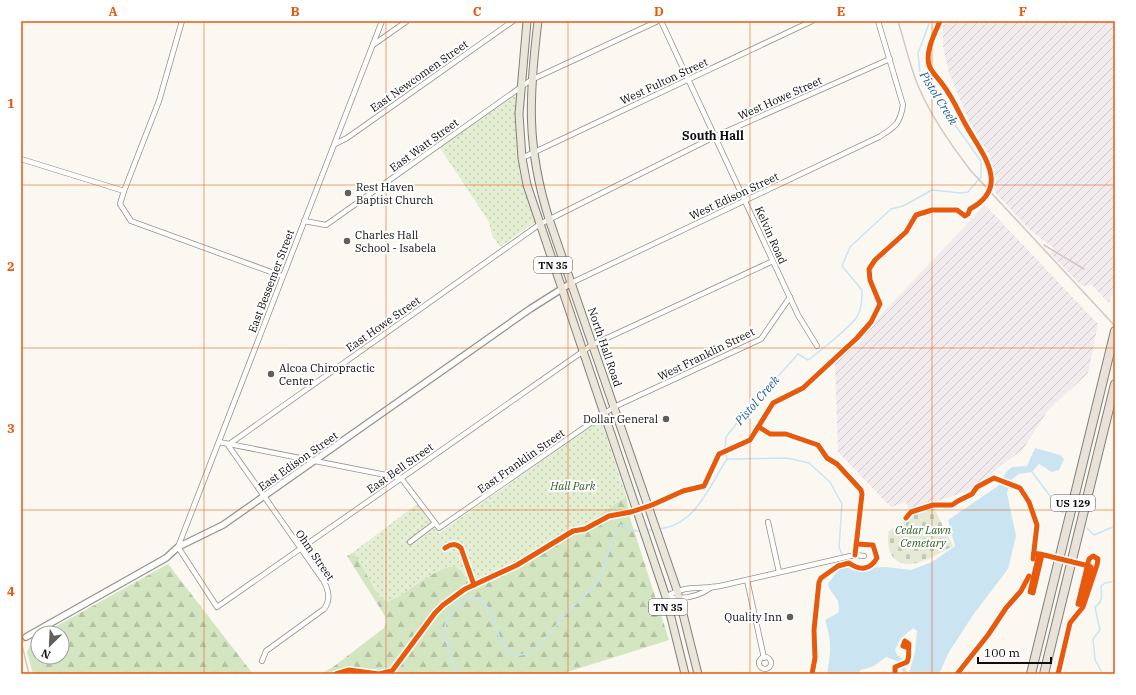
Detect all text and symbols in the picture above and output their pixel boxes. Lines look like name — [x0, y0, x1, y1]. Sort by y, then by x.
text: A — [108, 3, 118, 20]
text: B — [290, 3, 300, 20]
text: C — [473, 3, 482, 20]
text: D — [654, 3, 664, 20]
text: E — [837, 3, 845, 20]
text: F — [1019, 3, 1027, 20]
street label: East Newcomen Street — [367, 37, 471, 115]
street label: West Fulton Street — [618, 55, 710, 107]
water label: Pistol Creek — [916, 68, 962, 128]
street label: West Howe Street — [736, 73, 824, 123]
text: 1 — [7, 95, 15, 112]
street label: East Watt Street — [387, 115, 461, 175]
district label: South Hall — [682, 128, 744, 143]
street label: West Edison Street — [687, 169, 781, 223]
place label: Rest Haven Baptist Church — [356, 180, 434, 207]
marker: Rest Haven Baptist Church — [343, 188, 353, 198]
street label: Kelvin Road — [752, 204, 790, 266]
street label: East Bessemer Street — [245, 227, 297, 335]
place label: Charles Hall School - Isabela — [355, 228, 436, 255]
marker: Charles Hall School - Isabela — [342, 236, 352, 246]
road number: TN 35 — [534, 257, 572, 273]
text: 2 — [7, 258, 15, 275]
street label: East Howe Street — [343, 293, 423, 355]
street label: North Hall Road — [585, 305, 625, 389]
street label: West Franklin Street — [655, 324, 757, 384]
place label: Alcoa Chiropractic Center — [279, 361, 375, 388]
marker: Alcoa Chiropractic Center — [266, 369, 276, 379]
water label: Pistol Creek — [731, 372, 783, 428]
place label: Dollar General — [583, 412, 658, 426]
marker: Dollar General — [661, 414, 671, 424]
text: 3 — [7, 420, 15, 437]
street label: East Franklin Street — [475, 426, 567, 496]
street label: East Edison Street — [256, 428, 341, 494]
street label: East Bell Street — [364, 440, 436, 496]
park label: Hall Park — [549, 479, 596, 493]
road number: US 129 — [1051, 495, 1095, 511]
park label: Cedar Lawn Cemetary — [895, 523, 952, 550]
street label: Ohm Street — [292, 527, 338, 583]
text: 4 — [7, 583, 15, 600]
road number: TN 35 — [649, 599, 687, 615]
place label: Quality Inn — [724, 610, 782, 624]
marker: Quality Inn — [785, 612, 795, 622]
north arrow — [30, 625, 70, 665]
scale bar — [978, 639, 1051, 665]
text: 100 m — [984, 645, 1020, 660]
text: N — [39, 646, 53, 662]

